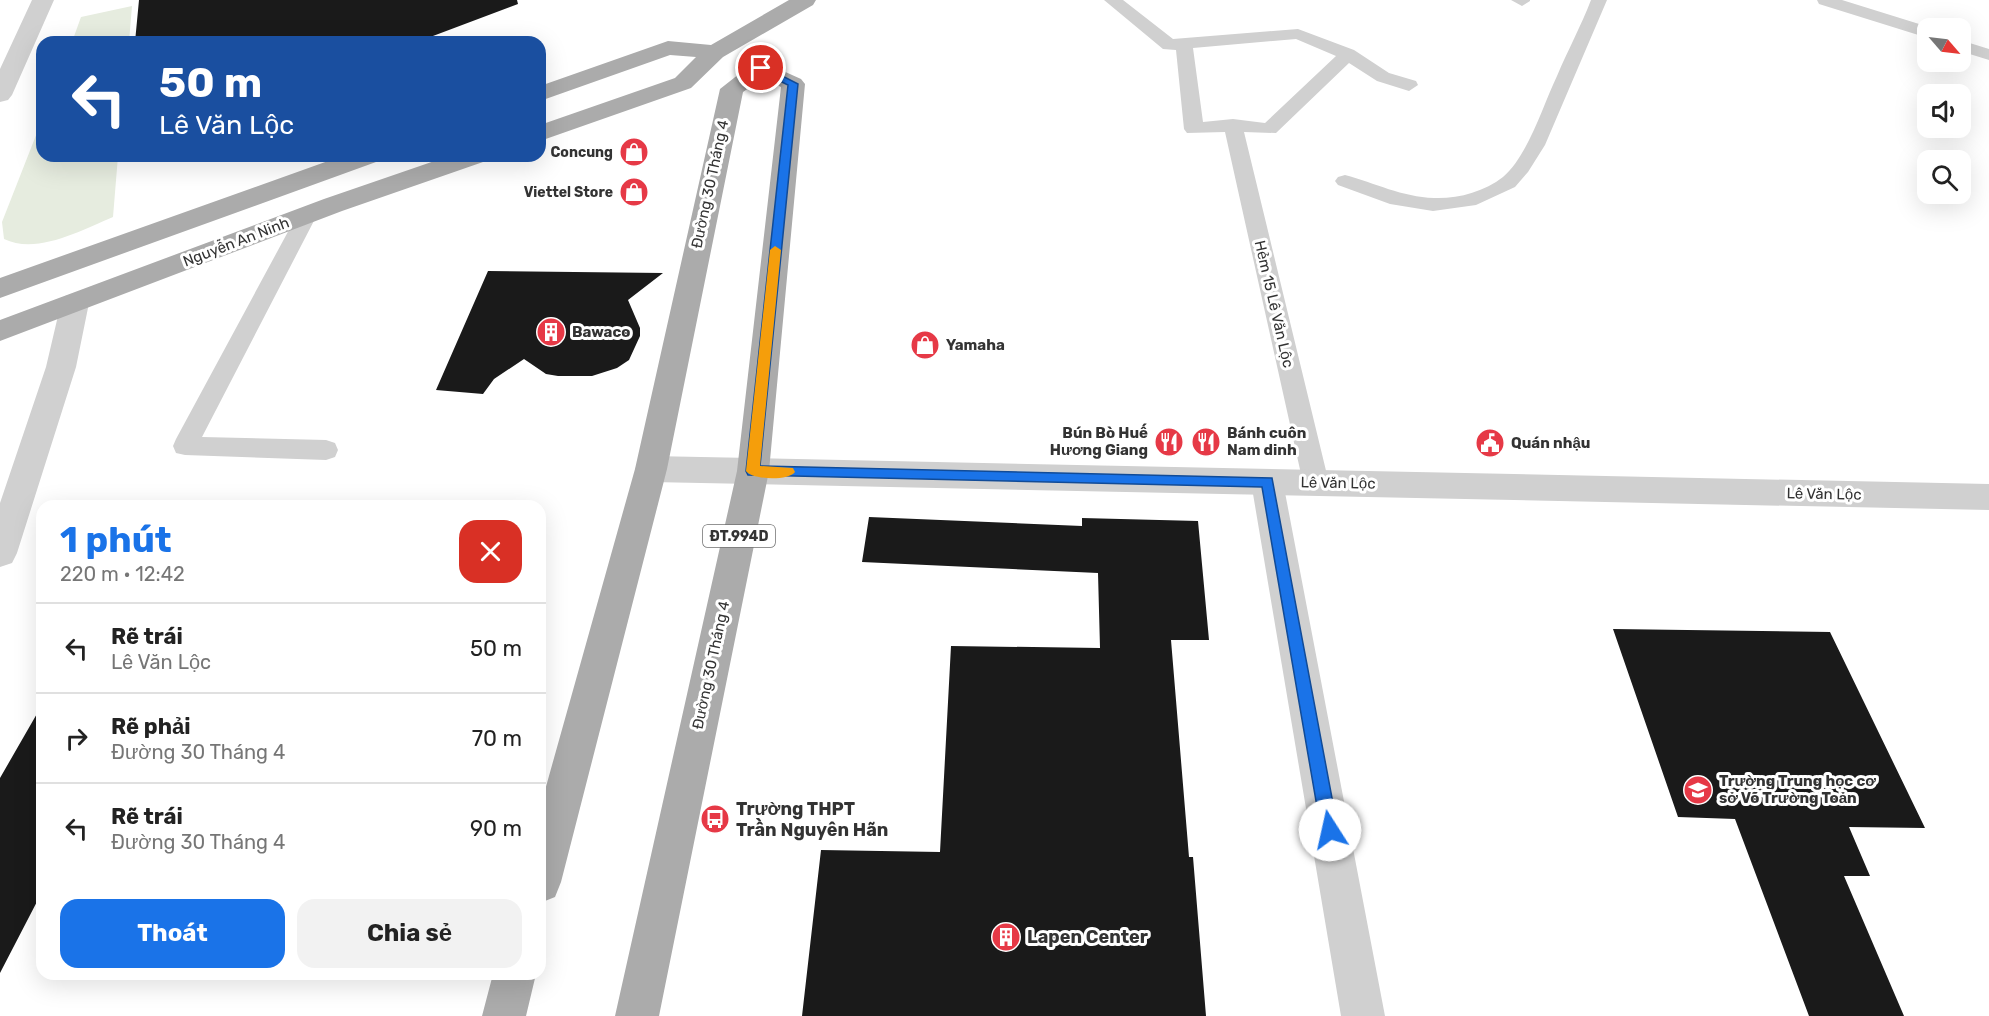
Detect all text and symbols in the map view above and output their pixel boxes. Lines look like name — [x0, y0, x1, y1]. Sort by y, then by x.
north arrow — [1917, 18, 1971, 72]
map controls — [1917, 18, 1971, 204]
pin — [735, 42, 786, 93]
icon: arrive — [744, 51, 777, 84]
text: 50 m — [159, 58, 262, 108]
icon: left — [60, 60, 138, 138]
button: sound — [1917, 84, 1971, 138]
text: Lê Văn Lộc — [159, 109, 294, 141]
street label: Đường 30 Tháng 4 — [688, 118, 732, 250]
shop icon: Concung — [618, 136, 650, 168]
place label: Concung — [551, 144, 613, 161]
button: search — [1917, 150, 1971, 204]
shop icon: Viettel Store — [618, 176, 650, 208]
place label: Viettel Store — [524, 184, 613, 201]
street label: Nguyễn An Ninh — [180, 213, 292, 271]
street label: Hẻm 15 Lê Văn Lộc — [1251, 239, 1297, 369]
building icon: Bawaco — [535, 316, 567, 348]
place label: Bawaco — [572, 323, 630, 341]
shop icon: Yamaha — [909, 329, 941, 361]
place label: Yamaha — [946, 336, 1005, 354]
place label: Bún Bò Huế Hương Giang — [1050, 423, 1148, 459]
place label: Bánh cuôn Nam dinh — [1227, 424, 1306, 459]
restaurant icon: Bún Bò Huế Hương Giang — [1153, 426, 1185, 458]
restaurant icon: Bánh cuôn Nam dinh — [1190, 426, 1222, 458]
public building icon: Quán nhậu — [1474, 427, 1506, 459]
place label: Quán nhậu — [1511, 434, 1590, 452]
street label: Lê Văn Lộc — [1300, 473, 1376, 493]
street label: Lê Văn Lộc — [1786, 484, 1862, 504]
text: 1 phút — [60, 518, 172, 561]
button: close — [459, 520, 522, 583]
road number: ĐT.994D — [703, 525, 775, 547]
text: 220 m · 12:42 — [60, 562, 185, 586]
street label: Đường 30 Tháng 4 — [689, 599, 733, 731]
text: Rẽ trái — [111, 623, 183, 650]
icon: left — [60, 632, 93, 665]
text: 50 m — [470, 635, 522, 662]
text: Lê Văn Lộc — [111, 650, 211, 674]
text: Rẽ phải — [111, 713, 191, 740]
icon: right — [60, 722, 93, 755]
text: 70 m — [472, 725, 522, 752]
text: Đường 30 Tháng 4 — [111, 740, 285, 764]
place label: Trường Trung học cơ sở Võ Trường Toản — [1719, 772, 1876, 807]
school or university icon: Trường Trung học cơ sở Võ Trường Toản — [1682, 774, 1714, 806]
place label: Trường THPT Trần Nguyên Hãn — [736, 798, 888, 841]
position arrow — [1298, 798, 1362, 862]
text: Rẽ trái — [111, 803, 183, 830]
bus stop icon: Trường THPT Trần Nguyên Hãn — [699, 803, 731, 835]
icon: left — [60, 812, 93, 845]
text: 90 m — [470, 815, 522, 842]
text: Đường 30 Tháng 4 — [111, 830, 285, 854]
button: Thoát — [60, 899, 285, 968]
button: Chia sẻ — [297, 899, 522, 968]
building icon: Lapen Center — [990, 921, 1022, 953]
place label: Lapen Center — [1027, 926, 1148, 948]

